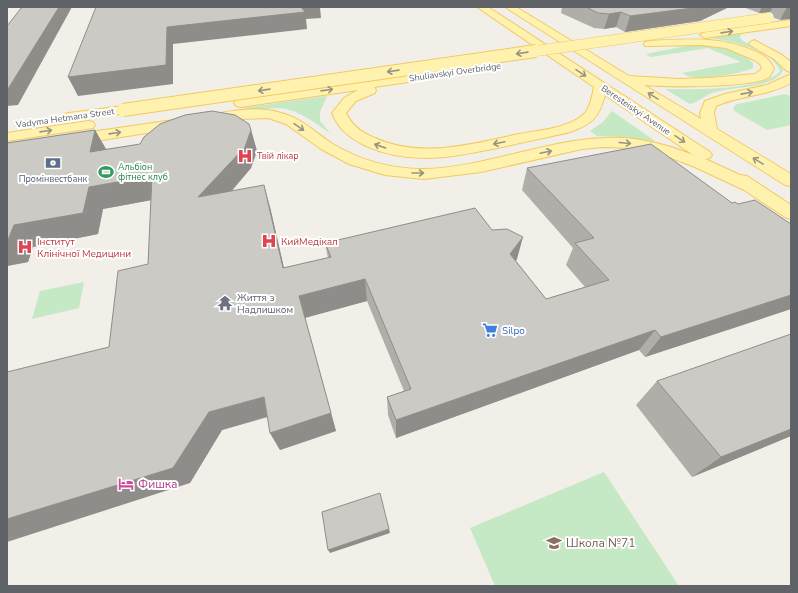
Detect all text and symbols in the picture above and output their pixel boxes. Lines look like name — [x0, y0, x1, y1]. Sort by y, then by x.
one-way arrow — [720, 28, 733, 36]
one-way arrow — [516, 49, 529, 57]
street label: Shuliavskyi Overbridge — [408, 60, 502, 84]
one-way arrow — [387, 67, 400, 75]
one-way arrow — [575, 69, 586, 77]
street label: Beresteiskyi Avenue — [599, 82, 673, 138]
one-way arrow — [258, 86, 271, 94]
one-way arrow — [320, 86, 333, 94]
one-way arrow — [740, 89, 753, 97]
one-way arrow — [647, 92, 659, 100]
street label: Vadyma Hetmana Street — [14, 105, 116, 131]
one-way arrow — [293, 123, 304, 131]
one-way arrow — [39, 127, 52, 135]
one-way arrow — [108, 129, 121, 137]
one-way arrow — [674, 135, 685, 143]
one-way arrow — [493, 139, 506, 147]
one-way arrow — [618, 139, 631, 146]
one-way arrow — [374, 141, 386, 149]
hospital icon: Твій лікар — [236, 147, 254, 165]
one-way arrow — [539, 147, 552, 155]
place label: Твій лікар — [257, 150, 299, 162]
bank icon: Промінвестбанк — [44, 154, 62, 172]
one-way arrow — [752, 156, 764, 164]
place label: Альбіон фітнес клуб — [118, 161, 168, 183]
sports icon: Альбіон фітнес клуб — [97, 163, 115, 181]
one-way arrow — [411, 169, 424, 177]
place label: Промінвестбанк — [19, 173, 88, 185]
hospital icon: КийМедікал — [260, 232, 278, 250]
place label: Інститут Клінічної Медицини — [37, 235, 131, 261]
place label: КийМедікал — [281, 235, 338, 249]
hospital icon: Інститут Клінічної Медицини — [16, 238, 34, 256]
place label: Життя з Надлишком — [237, 291, 293, 317]
temple icon: Життя з Надлишком — [216, 294, 234, 312]
supermarket icon: Silpo — [481, 321, 499, 339]
place label: Silpo — [502, 324, 525, 338]
hotel icon: Фишка — [117, 475, 135, 493]
place label: Фишка — [138, 476, 178, 492]
school or university icon: Школа №71 — [545, 534, 563, 552]
place label: Школа №71 — [566, 535, 635, 551]

